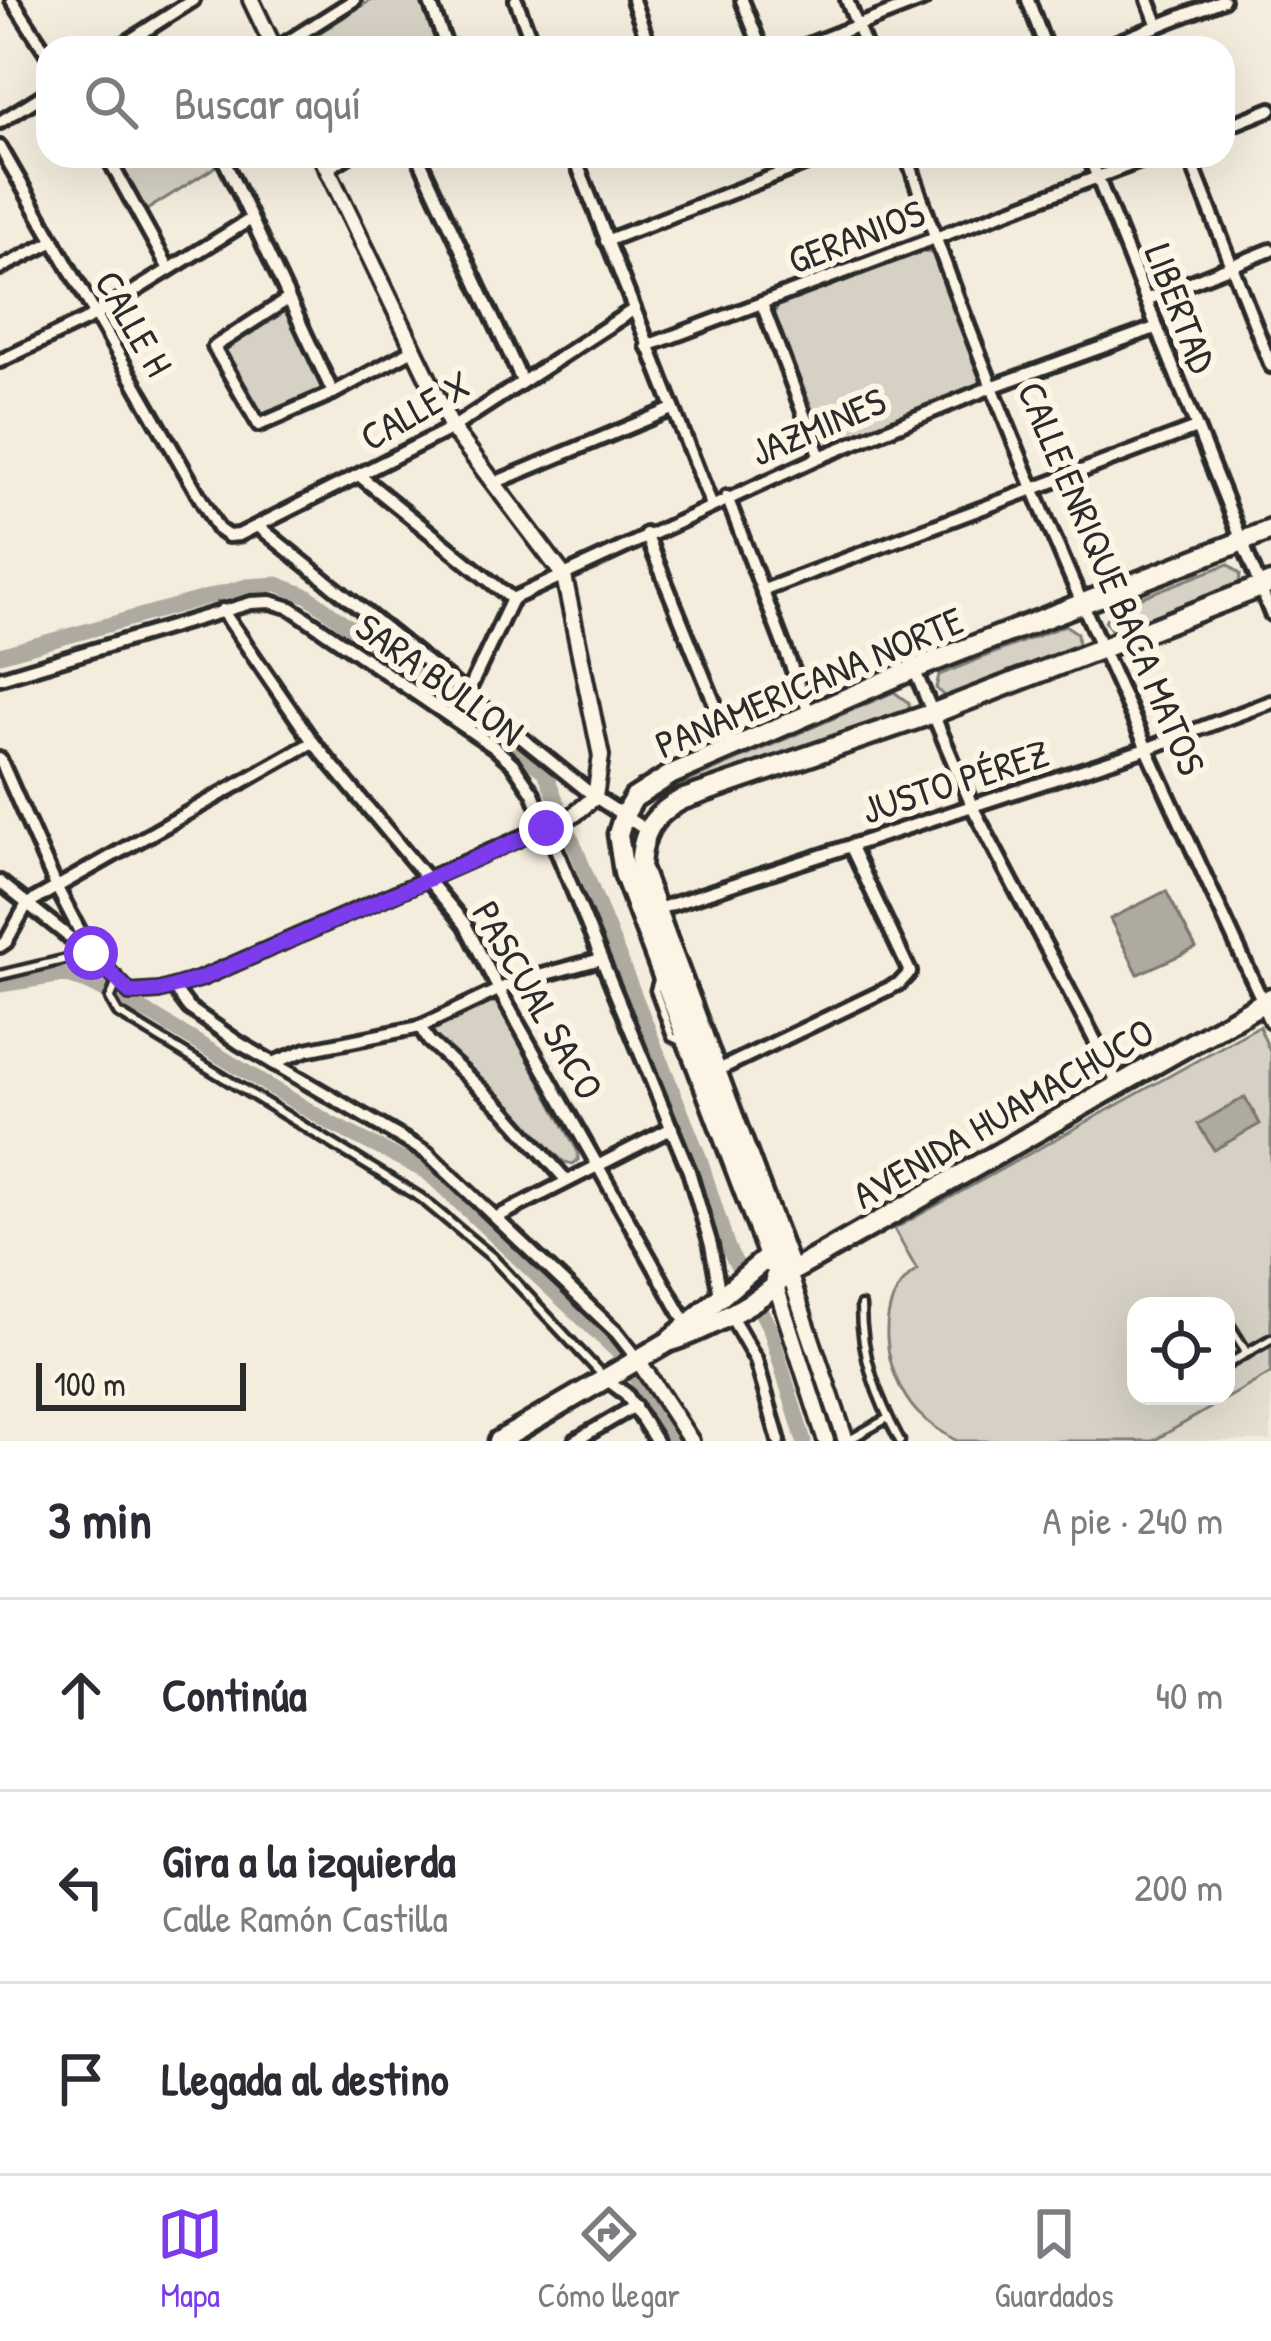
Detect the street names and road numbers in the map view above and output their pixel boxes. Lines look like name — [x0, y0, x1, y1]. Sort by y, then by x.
street label: GERANIOS — [780, 185, 932, 286]
street label: LIBERTAD — [1133, 236, 1230, 380]
street label: CALLE H — [83, 260, 186, 385]
street label: CALLE X — [350, 357, 480, 462]
street label: JAZMINES — [742, 373, 893, 478]
street label: CALLE ENRIQUE BACA MATOS — [1006, 373, 1219, 782]
street label: PANAMERICANA NORTE — [647, 593, 971, 770]
street label: SARA BULLON — [346, 600, 535, 757]
street label: JUSTO PÉREZ — [855, 725, 1055, 836]
street label: PASCUAL SACO — [460, 891, 617, 1109]
street label: AVENIDA HUAMACHUCO — [842, 1005, 1163, 1220]

